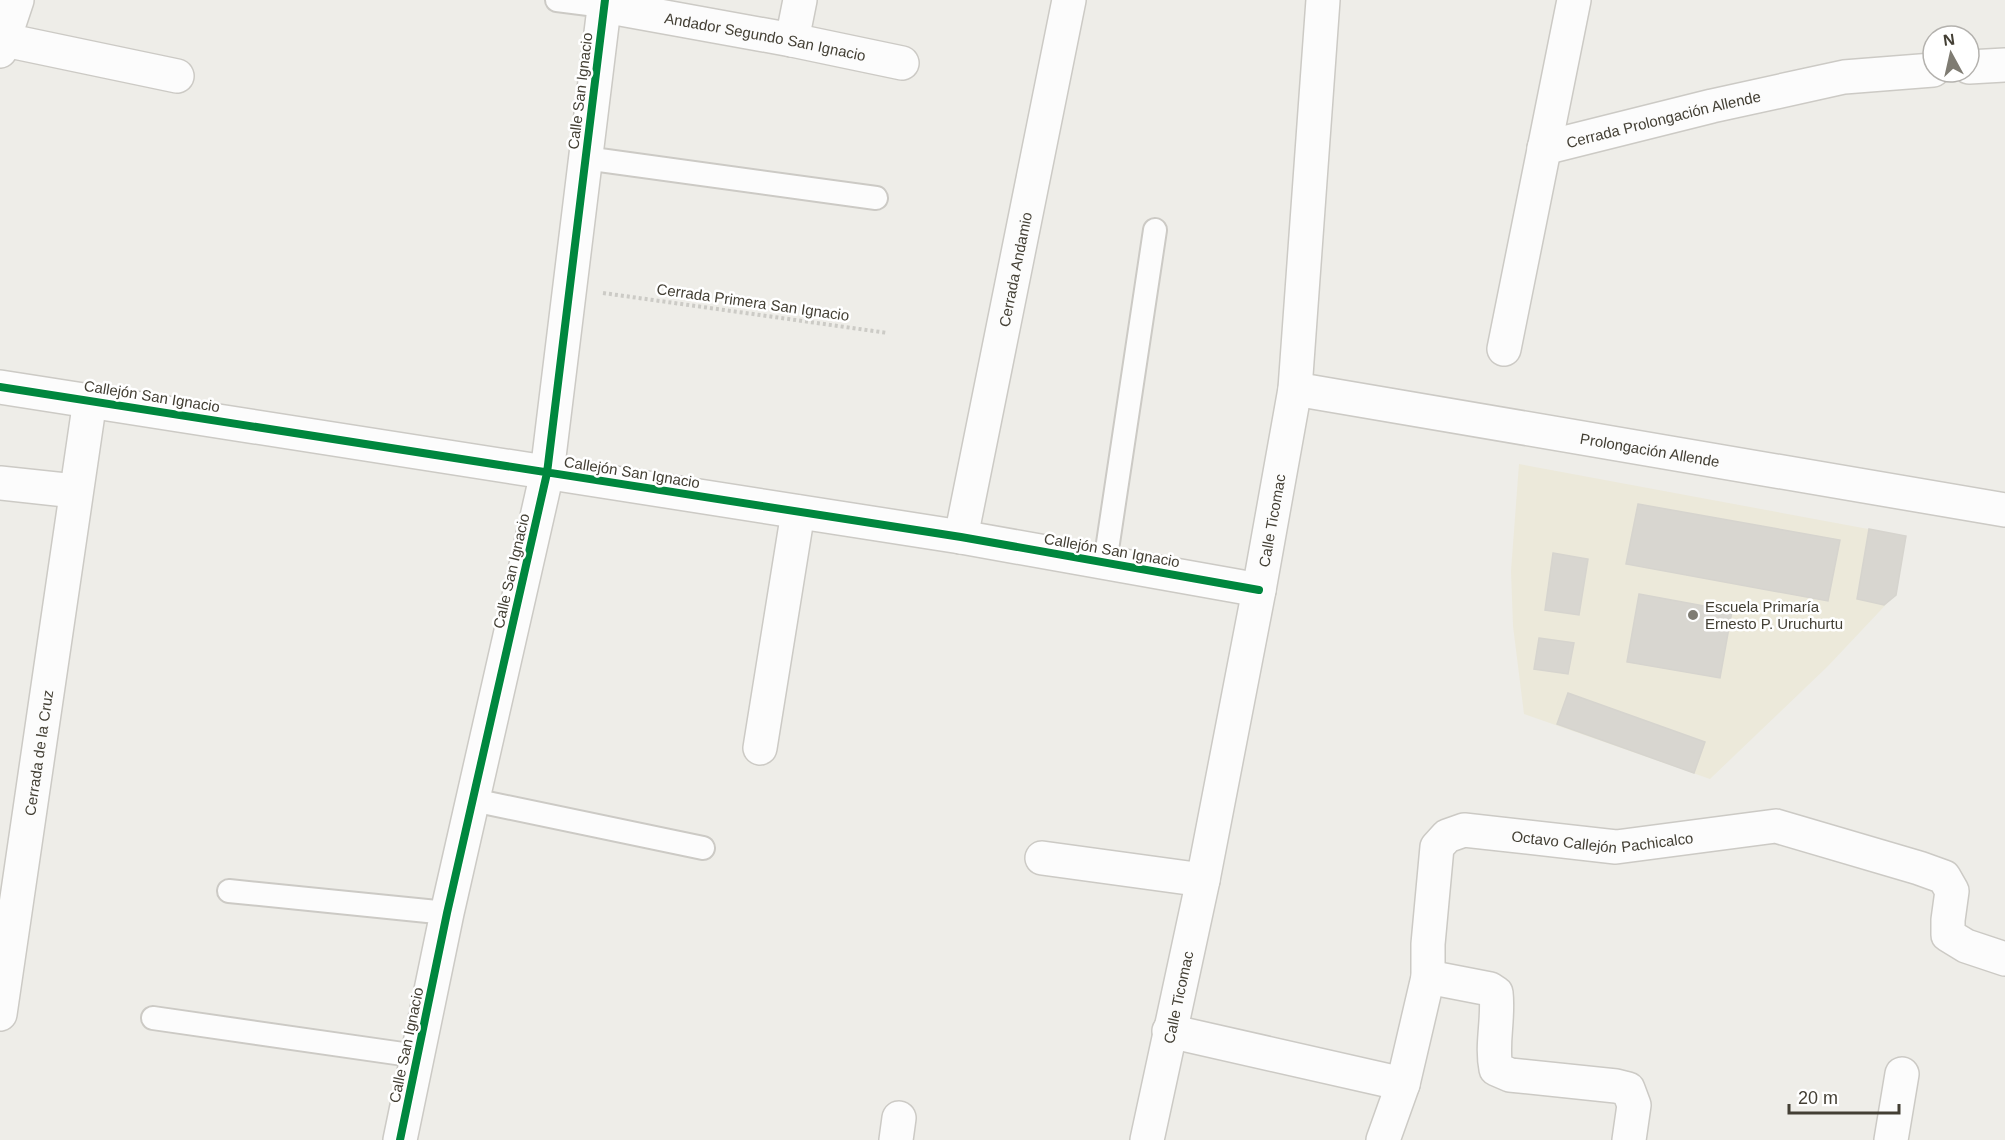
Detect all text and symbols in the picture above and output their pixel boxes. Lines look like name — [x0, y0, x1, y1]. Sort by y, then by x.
street label: Andador Segundo San Ignacio — [663, 9, 867, 64]
north arrow — [1921, 24, 1981, 84]
text: N — [1942, 30, 1956, 49]
street label: Calle San Ignacio — [564, 32, 596, 150]
street label: Cerrada Prolongación Allende — [1565, 87, 1762, 151]
street label: Cerrada Andamio — [995, 210, 1035, 328]
street label: Cerrada Primera San Ignacio — [656, 280, 850, 324]
street label: Callejón San Ignacio — [83, 377, 221, 415]
street label: Prolongación Allende — [1579, 429, 1721, 470]
street label: Callejón San Ignacio — [563, 453, 701, 491]
street label: Calle Ticomac — [1255, 472, 1288, 568]
street label: Calle San Ignacio — [489, 512, 533, 630]
street label: Callejón San Ignacio — [1043, 530, 1181, 570]
place label: Escuela Primaría Ernesto P. Uruchurtu — [1705, 598, 1843, 632]
marker: Escuela Primaría Ernesto P. Uruchurtu — [1686, 608, 1700, 622]
street label: Cerrada de la Cruz — [21, 689, 56, 817]
street label: Octavo Callejón Pachicalco — [1511, 827, 1694, 856]
street label: Calle Ticomac — [1160, 949, 1196, 1045]
street label: Calle San Ignacio — [385, 986, 427, 1104]
scale bar — [1789, 1077, 1898, 1115]
text: 20 m — [1798, 1088, 1838, 1108]

